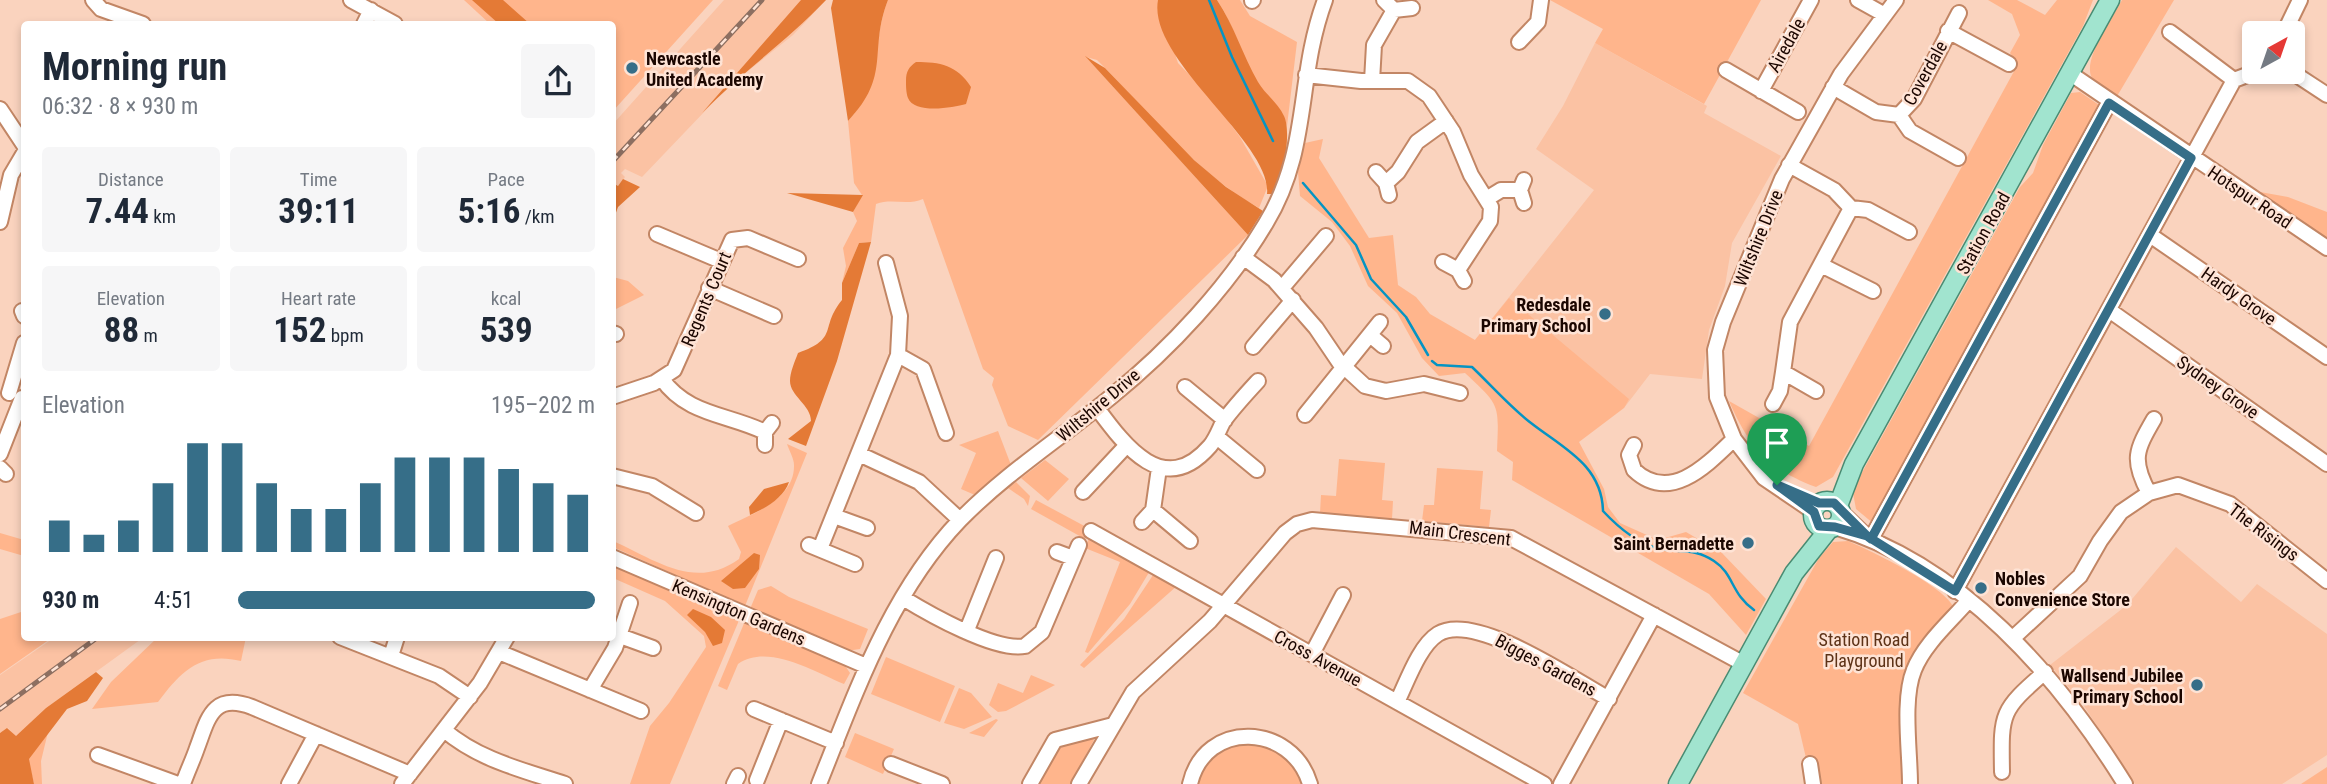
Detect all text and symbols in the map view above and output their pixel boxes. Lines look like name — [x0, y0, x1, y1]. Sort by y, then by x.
street label: Airedale — [1763, 14, 1809, 76]
north arrow — [2242, 21, 2305, 84]
map controls — [2242, 21, 2305, 84]
street label: Coverdale — [1899, 37, 1951, 109]
button: share — [521, 44, 595, 118]
text: Morning run — [42, 45, 227, 89]
place label: Newcastle United Academy — [646, 48, 763, 90]
marker: Newcastle United Academy — [624, 60, 640, 76]
text: 06:32 · 8 × 930 m — [42, 93, 198, 120]
street label: Hotspur Road — [2204, 161, 2296, 233]
text: Distance — [98, 168, 164, 191]
text: Time — [300, 168, 337, 191]
text: Pace — [488, 168, 525, 191]
street label: Wiltshire Drive — [1729, 187, 1787, 289]
street label: Station Road — [1952, 188, 2014, 278]
text: 7.44 — [86, 191, 149, 232]
text: 39:11 — [278, 191, 359, 232]
text: 5:16 — [458, 191, 520, 232]
text: km — [149, 205, 176, 228]
text: /km — [520, 205, 555, 228]
street label: Regents Court — [677, 248, 735, 350]
street label: Hardy Grove — [2198, 263, 2280, 329]
text: Elevation — [97, 287, 165, 310]
text: Heart rate — [281, 287, 356, 310]
text: kcal — [491, 287, 521, 310]
place label: Redesdale Primary School — [1481, 294, 1591, 336]
marker: Redesdale Primary School — [1597, 306, 1613, 322]
text: 88 — [104, 310, 139, 351]
text: 152 — [273, 310, 326, 351]
text: 539 — [480, 310, 533, 351]
text: m — [139, 324, 158, 347]
text: bpm — [326, 324, 364, 347]
street label: Sydney Grove — [2173, 351, 2263, 423]
street label: Wiltshire Drive — [1052, 364, 1144, 446]
text: Elevation — [42, 392, 125, 419]
text: 195–202 m — [491, 392, 595, 419]
pin — [1747, 413, 1807, 485]
icon: arrive — [1758, 424, 1796, 462]
street label: The Risings — [2225, 499, 2303, 565]
street label: Main Crescent — [1408, 516, 1512, 550]
place label: Saint Bernadette — [1614, 533, 1734, 554]
marker: Saint Bernadette — [1740, 535, 1756, 551]
place label: Nobles Convenience Store — [1995, 568, 2130, 610]
street label: Kensington Gardens — [669, 574, 809, 650]
marker: Nobles Convenience Store — [1973, 580, 1989, 596]
text: 930 m — [42, 587, 99, 614]
text: 4:51 — [154, 587, 193, 614]
street label: Cross Avenue — [1271, 625, 1365, 691]
park label: Station Road Playground — [1819, 629, 1909, 671]
street label: Bigges Gardens — [1492, 630, 1600, 700]
place label: Wallsend Jubilee Primary School — [2061, 665, 2183, 707]
marker: Wallsend Jubilee Primary School — [2189, 677, 2205, 693]

